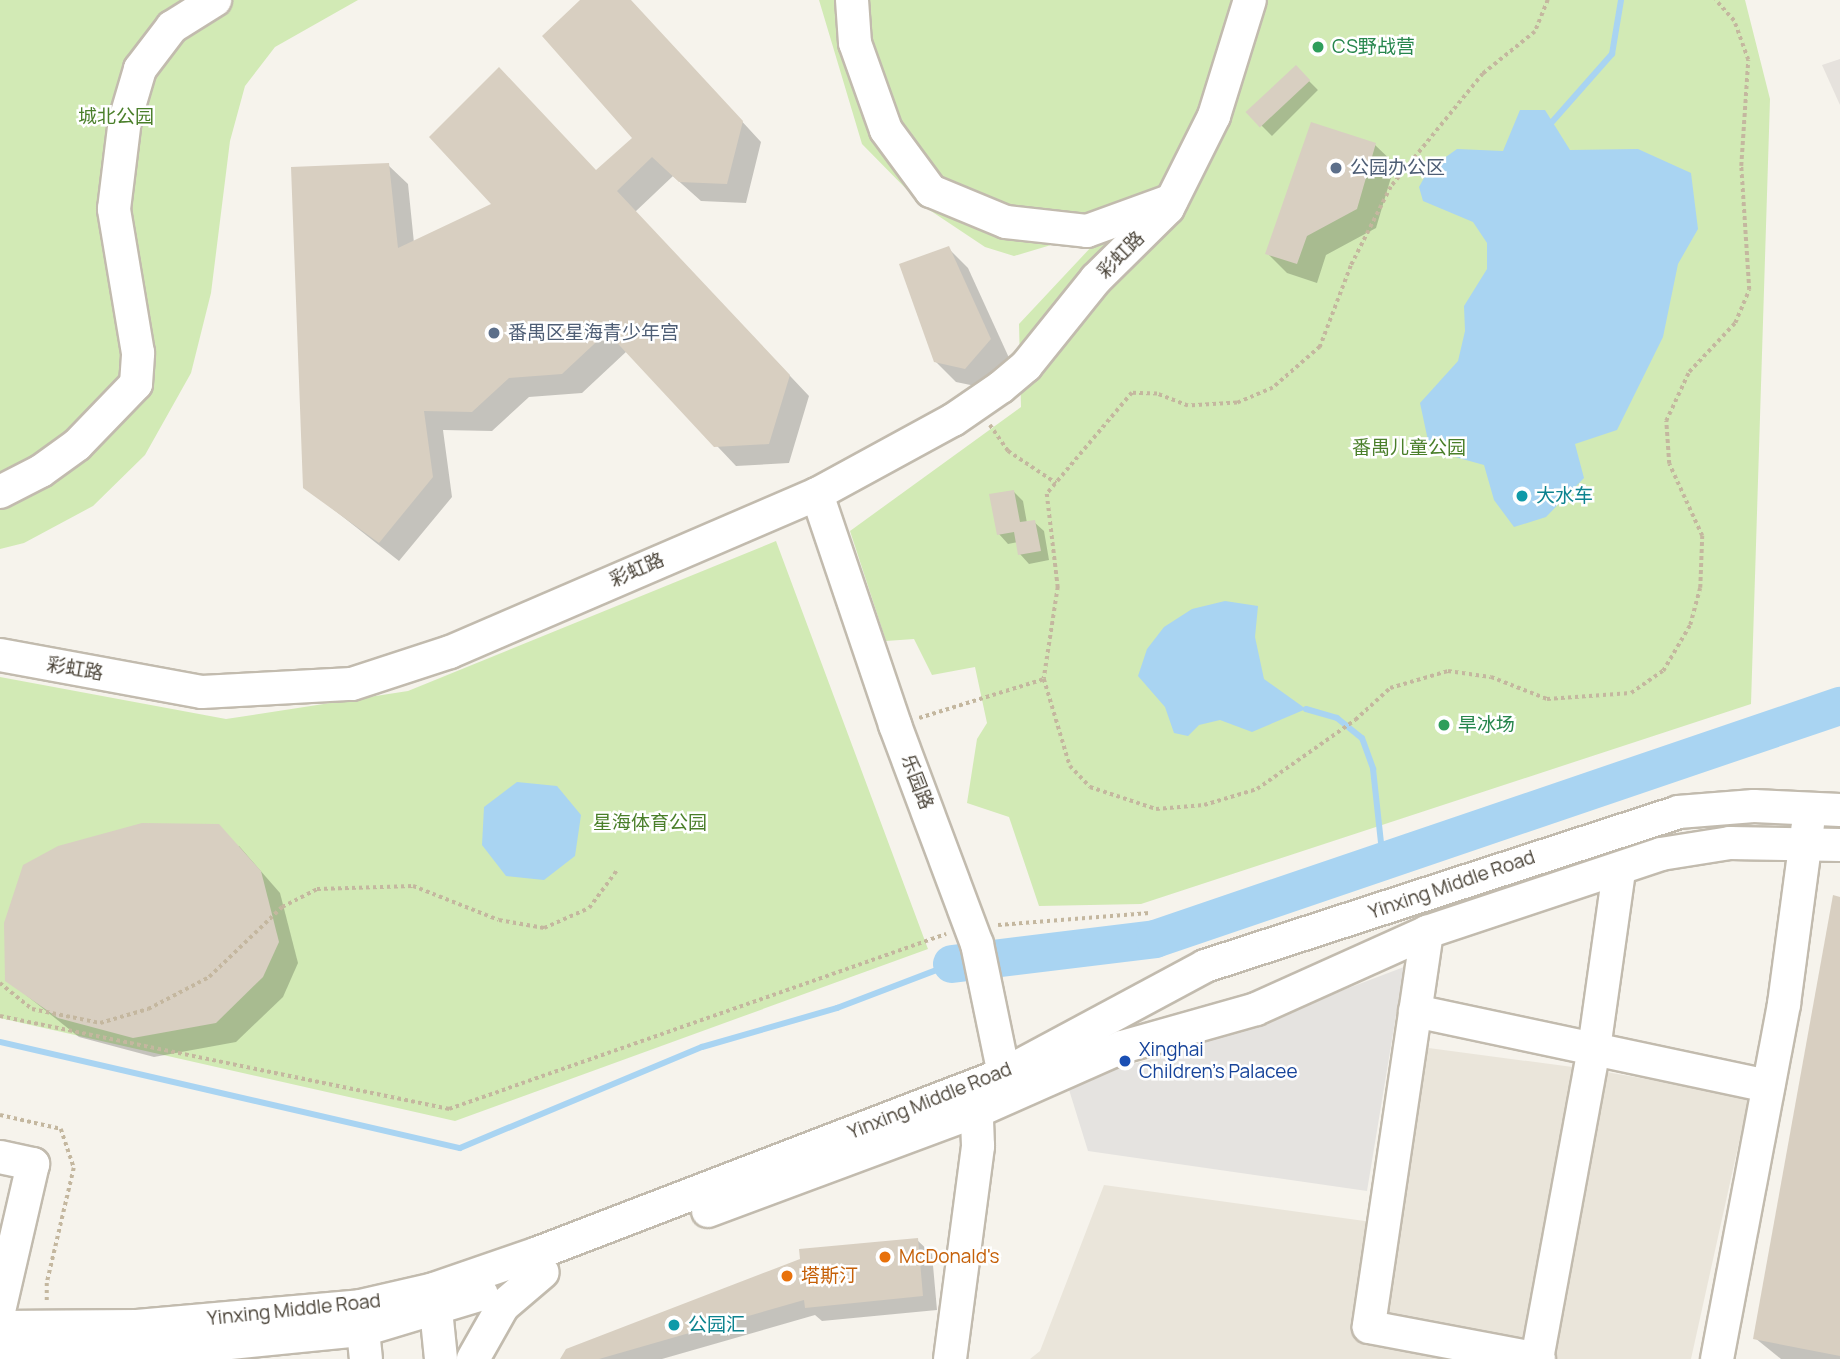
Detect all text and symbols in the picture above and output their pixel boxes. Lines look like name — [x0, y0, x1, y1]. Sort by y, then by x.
place label: CS野战营 — [1332, 36, 1415, 58]
marker: CS野战营 — [1310, 39, 1326, 55]
park label: 城北公园 — [78, 106, 154, 128]
place label: 公园办公区 — [1350, 157, 1445, 179]
marker: 公园办公区 — [1328, 160, 1344, 176]
street label: 彩虹路 — [1093, 227, 1149, 283]
place label: 番禺区星海青少年宫 — [508, 322, 679, 344]
marker: 番禺区星海青少年宫 — [486, 325, 502, 341]
park label: 番禺儿童公园 — [1352, 437, 1466, 459]
place label: 大水车 — [1536, 485, 1593, 507]
marker: 大水车 — [1514, 488, 1530, 504]
street label: 彩虹路 — [606, 548, 668, 592]
street label: 彩虹路 — [45, 653, 105, 685]
place label: 旱冰场 — [1458, 714, 1515, 736]
marker: 旱冰场 — [1436, 717, 1452, 733]
street label: 乐园路 — [896, 751, 938, 813]
park label: 星海体育公园 — [593, 812, 707, 834]
street label: Yinxing Middle Road — [1366, 846, 1538, 924]
place label: Xinghai Children's Palacee — [1139, 1039, 1297, 1083]
marker: Xinghai Children's Palacee — [1117, 1053, 1133, 1069]
street label: Yinxing Middle Road — [845, 1058, 1015, 1144]
place label: McDonald's — [899, 1246, 1000, 1268]
marker: McDonald's — [877, 1249, 893, 1265]
place label: 塔斯汀 — [801, 1265, 858, 1287]
marker: 塔斯汀 — [779, 1268, 795, 1284]
street label: Yinxing Middle Road — [206, 1290, 382, 1330]
place label: 公园汇 — [688, 1314, 745, 1336]
marker: 公园汇 — [666, 1317, 682, 1333]

